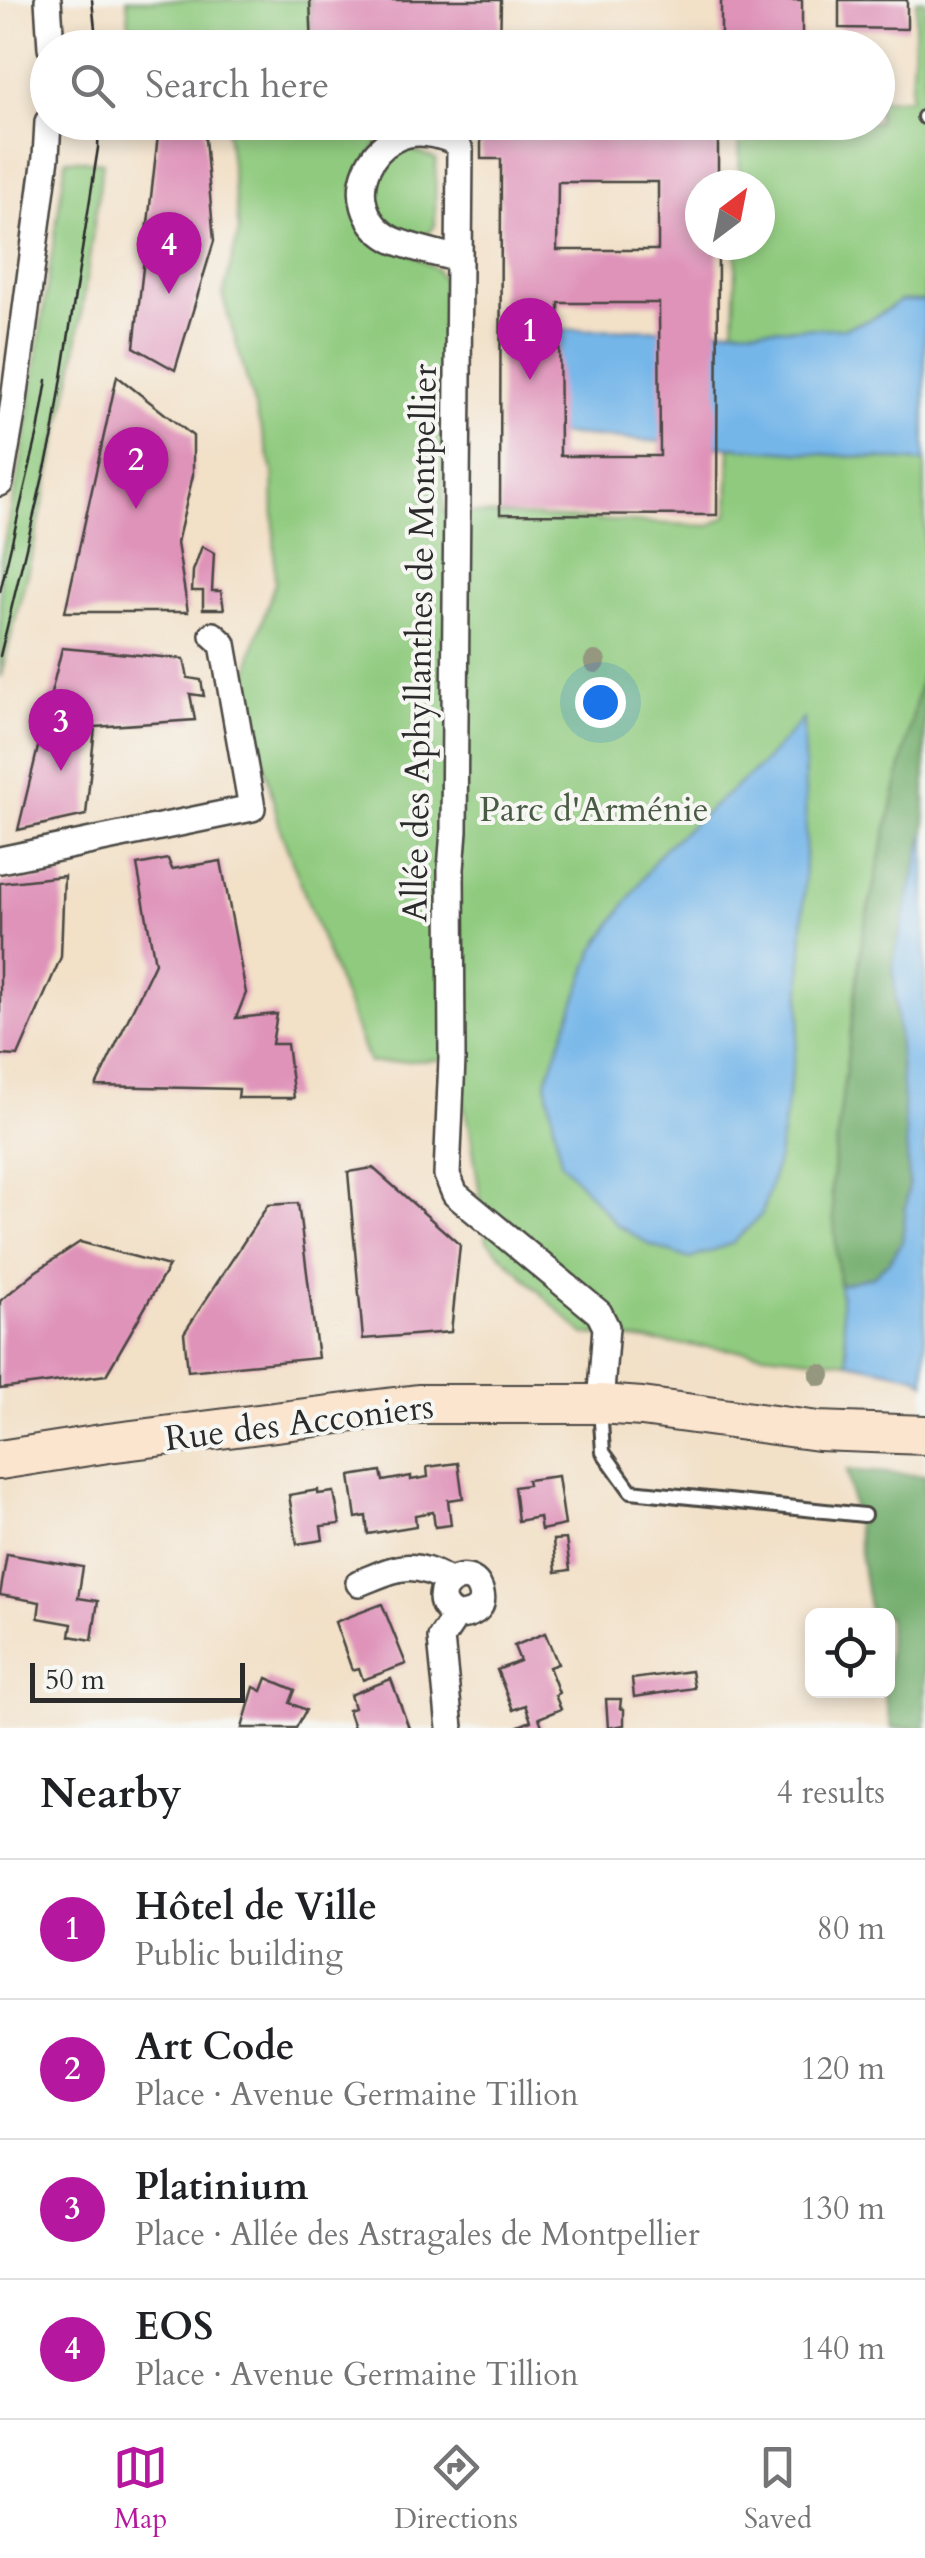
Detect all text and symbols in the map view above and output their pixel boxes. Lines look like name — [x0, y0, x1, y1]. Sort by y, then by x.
search box — [30, 30, 895, 140]
icon: search — [65, 58, 120, 113]
text: Search here — [145, 59, 329, 111]
north arrow — [685, 170, 775, 260]
pin: 4 — [136, 212, 202, 294]
pin: 1 — [498, 298, 562, 380]
street label: Allée des Aphyllanthes de Montpellier — [391, 363, 449, 923]
pin: 2 — [104, 426, 168, 509]
your location — [575, 677, 626, 728]
pin: 3 — [28, 688, 94, 771]
park label: Parc d'Arménie — [479, 786, 709, 834]
street label: Rue des Acconiers — [162, 1383, 436, 1463]
map controls — [805, 1608, 895, 1698]
button: locate — [805, 1608, 895, 1698]
scale bar — [30, 1658, 245, 1702]
text: 50 m — [45, 1661, 105, 1699]
text: Nearby — [40, 1765, 182, 1822]
text: 4 results — [777, 1771, 885, 1815]
text: Hôtel de Ville — [135, 1881, 377, 1933]
text: 1 — [64, 1907, 81, 1951]
text: 80 m — [817, 1907, 885, 1951]
text: Public building — [135, 1933, 343, 1977]
text: Art Code — [135, 2021, 295, 2073]
text: 2 — [64, 2047, 81, 2091]
text: 120 m — [800, 2047, 885, 2091]
text: Place · Avenue Germaine Tillion — [135, 2073, 579, 2117]
text: Platinium — [135, 2161, 308, 2213]
text: 3 — [64, 2187, 81, 2231]
text: 130 m — [800, 2187, 885, 2231]
text: Place · Allée des Astragales de Montpellier — [135, 2213, 700, 2257]
text: EOS — [135, 2301, 213, 2353]
text: 4 — [64, 2327, 81, 2371]
text: 140 m — [800, 2327, 885, 2371]
text: Place · Avenue Germaine Tillion — [135, 2353, 579, 2397]
tab: Map — [113, 2440, 168, 2538]
tab: Directions — [394, 2440, 518, 2538]
tab: Saved — [744, 2440, 812, 2538]

